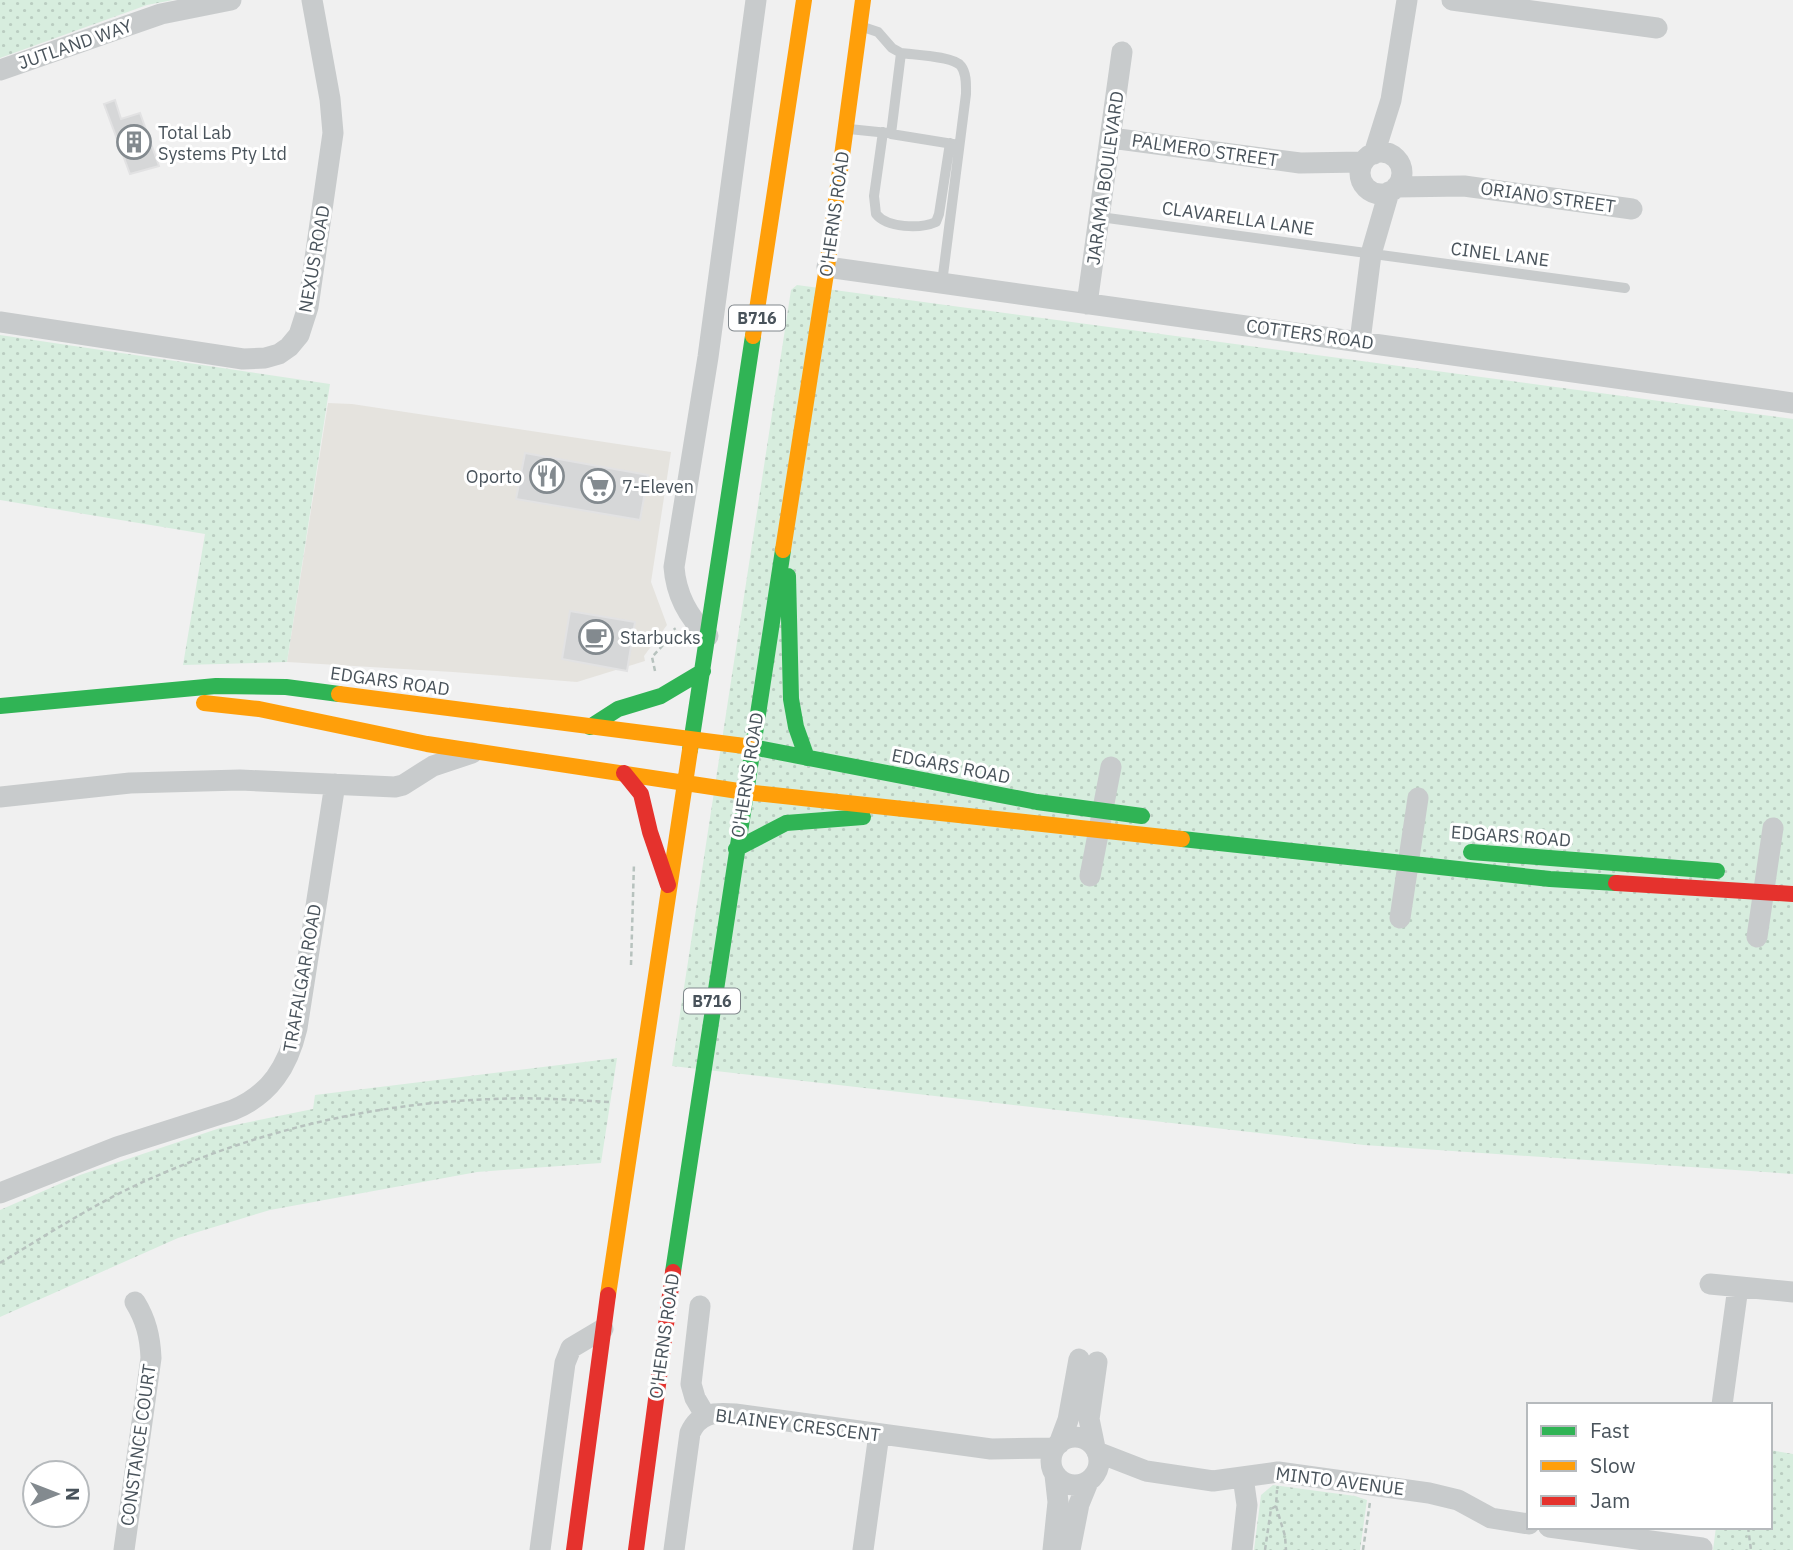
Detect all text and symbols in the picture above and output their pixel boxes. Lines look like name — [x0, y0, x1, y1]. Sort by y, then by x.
street label: JUTLAND WAY — [15, 14, 135, 74]
street label: JARAMA BOULEVARD — [1081, 90, 1129, 266]
place label: Total Lab Systems Pty Ltd — [158, 121, 287, 165]
building icon: Total Lab Systems Pty Ltd — [115, 123, 153, 161]
street label: PALMERO STREET — [1130, 128, 1280, 172]
street label: O'HERNS ROAD — [814, 150, 854, 278]
street label: ORIANO STREET — [1479, 176, 1617, 218]
street label: CLAVARELLA LANE — [1160, 196, 1316, 240]
street label: NEXUS ROAD — [293, 204, 335, 314]
street label: CINEL LANE — [1449, 237, 1551, 271]
road number: B716 — [729, 306, 785, 330]
street label: COTTERS ROAD — [1245, 314, 1375, 354]
restaurant icon: Oporto — [528, 457, 566, 495]
place label: Oporto — [466, 465, 522, 488]
supermarket icon: 7-Eleven — [579, 467, 617, 505]
place label: 7-Eleven — [622, 475, 694, 498]
cafe icon: Starbucks — [577, 618, 615, 656]
place label: Starbucks — [620, 626, 701, 649]
street label: EDGARS ROAD — [329, 661, 451, 701]
street label: O'HERNS ROAD — [726, 711, 768, 839]
street label: EDGARS ROAD — [890, 743, 1012, 789]
street label: EDGARS ROAD — [1450, 820, 1572, 852]
street label: TRAFALGAR ROAD — [278, 902, 326, 1054]
road number: B716 — [684, 988, 740, 1014]
street label: O'HERNS ROAD — [644, 1272, 684, 1400]
street label: CONSTANCE COURT — [115, 1363, 161, 1527]
street label: BLAINEY CRESCENT — [714, 1403, 882, 1447]
legend — [1527, 1403, 1772, 1529]
text: Fast — [1590, 1416, 1630, 1444]
text: Slow — [1590, 1451, 1636, 1479]
north arrow — [21, 1459, 91, 1529]
street label: MINTO AVENUE — [1275, 1462, 1405, 1500]
text: Jam — [1590, 1486, 1630, 1514]
text: N — [61, 1487, 85, 1501]

